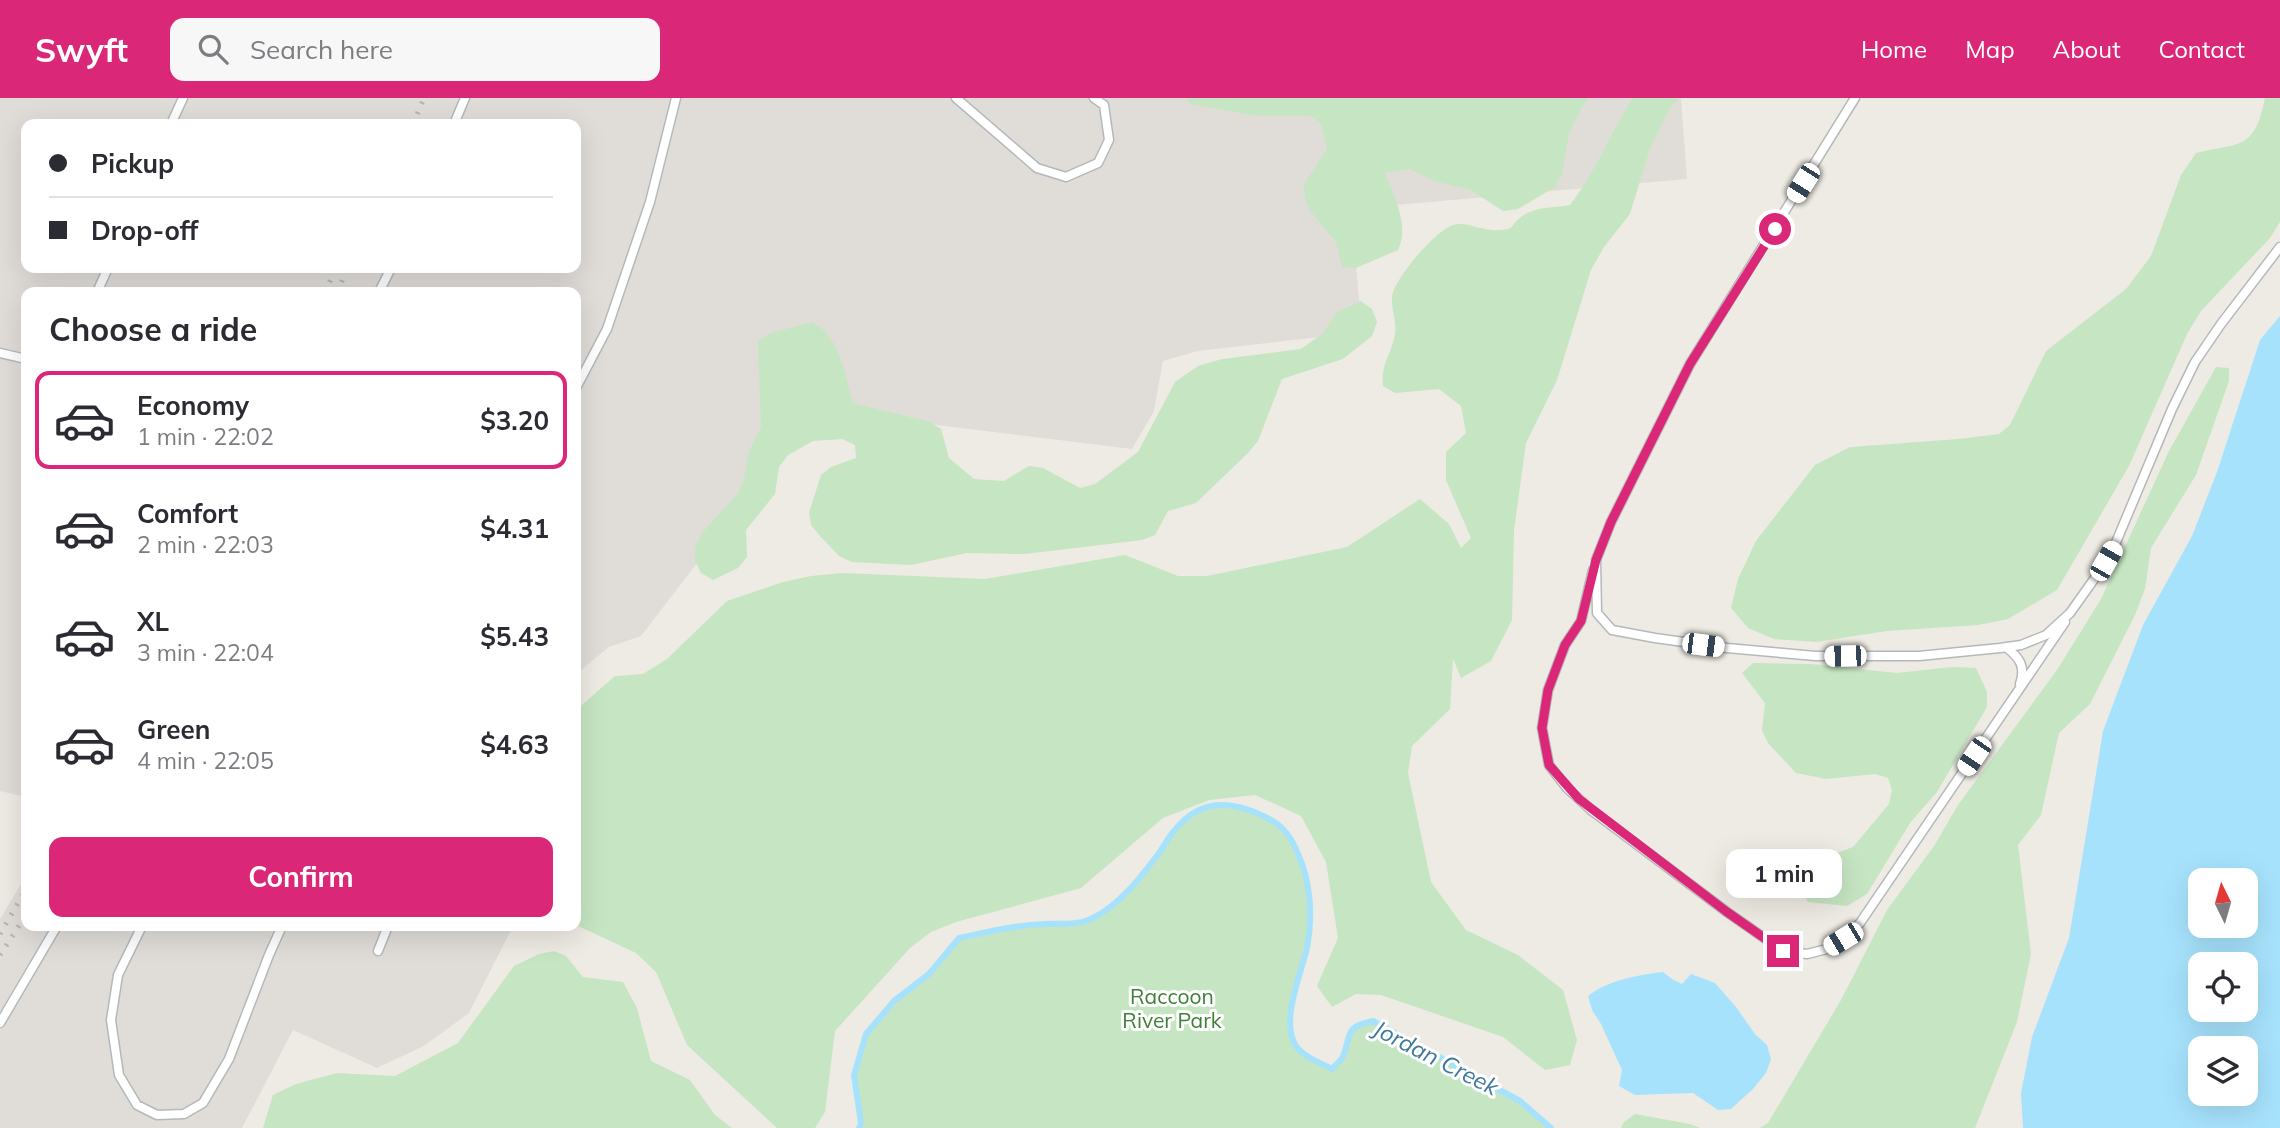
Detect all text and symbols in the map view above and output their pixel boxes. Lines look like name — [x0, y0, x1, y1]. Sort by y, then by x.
search box — [170, 18, 660, 81]
text: Swyft — [35, 29, 128, 70]
icon: search — [194, 30, 232, 68]
text: Search here — [250, 33, 393, 66]
text: Home — [1861, 34, 1927, 64]
text: Map — [1965, 34, 2015, 64]
text: About — [2053, 34, 2121, 64]
text: Contact — [2159, 34, 2245, 64]
text: Pickup — [91, 147, 174, 180]
car — [1783, 160, 1824, 206]
route start — [1759, 213, 1791, 245]
text: Drop-off — [91, 214, 198, 247]
text: Choose a ride — [49, 309, 257, 349]
icon: car — [53, 389, 116, 452]
text: Economy — [137, 389, 249, 422]
text: $3.20 — [480, 404, 549, 437]
text: 1 min · 22:02 — [137, 422, 274, 451]
icon: car — [53, 497, 116, 560]
text: Comfort — [137, 497, 238, 530]
text: $4.31 — [480, 512, 549, 545]
text: 2 min · 22:03 — [137, 530, 274, 559]
car — [2087, 538, 2126, 584]
icon: car — [53, 605, 116, 668]
text: XL — [137, 605, 169, 638]
text: $5.43 — [480, 620, 549, 653]
car — [1681, 632, 1726, 658]
text: 3 min · 22:04 — [137, 638, 274, 667]
car — [1824, 645, 1867, 667]
icon: car — [53, 713, 116, 776]
text: Green — [137, 713, 210, 746]
text: $4.63 — [480, 728, 549, 761]
car — [1954, 733, 1995, 779]
text: 4 min · 22:05 — [137, 746, 274, 775]
button: Confirm — [49, 837, 553, 917]
callout: 1 min — [1725, 850, 1841, 898]
text: 1 min — [1754, 859, 1814, 888]
north arrow — [2188, 868, 2258, 938]
map controls — [2188, 868, 2258, 1106]
car — [1820, 919, 1867, 959]
route end — [1767, 935, 1799, 967]
button: locate — [2188, 952, 2258, 1022]
park label: Raccoon River Park — [1122, 983, 1222, 1033]
water label: Jordan Creek — [1367, 1013, 1505, 1102]
button: layers — [2188, 1036, 2258, 1106]

